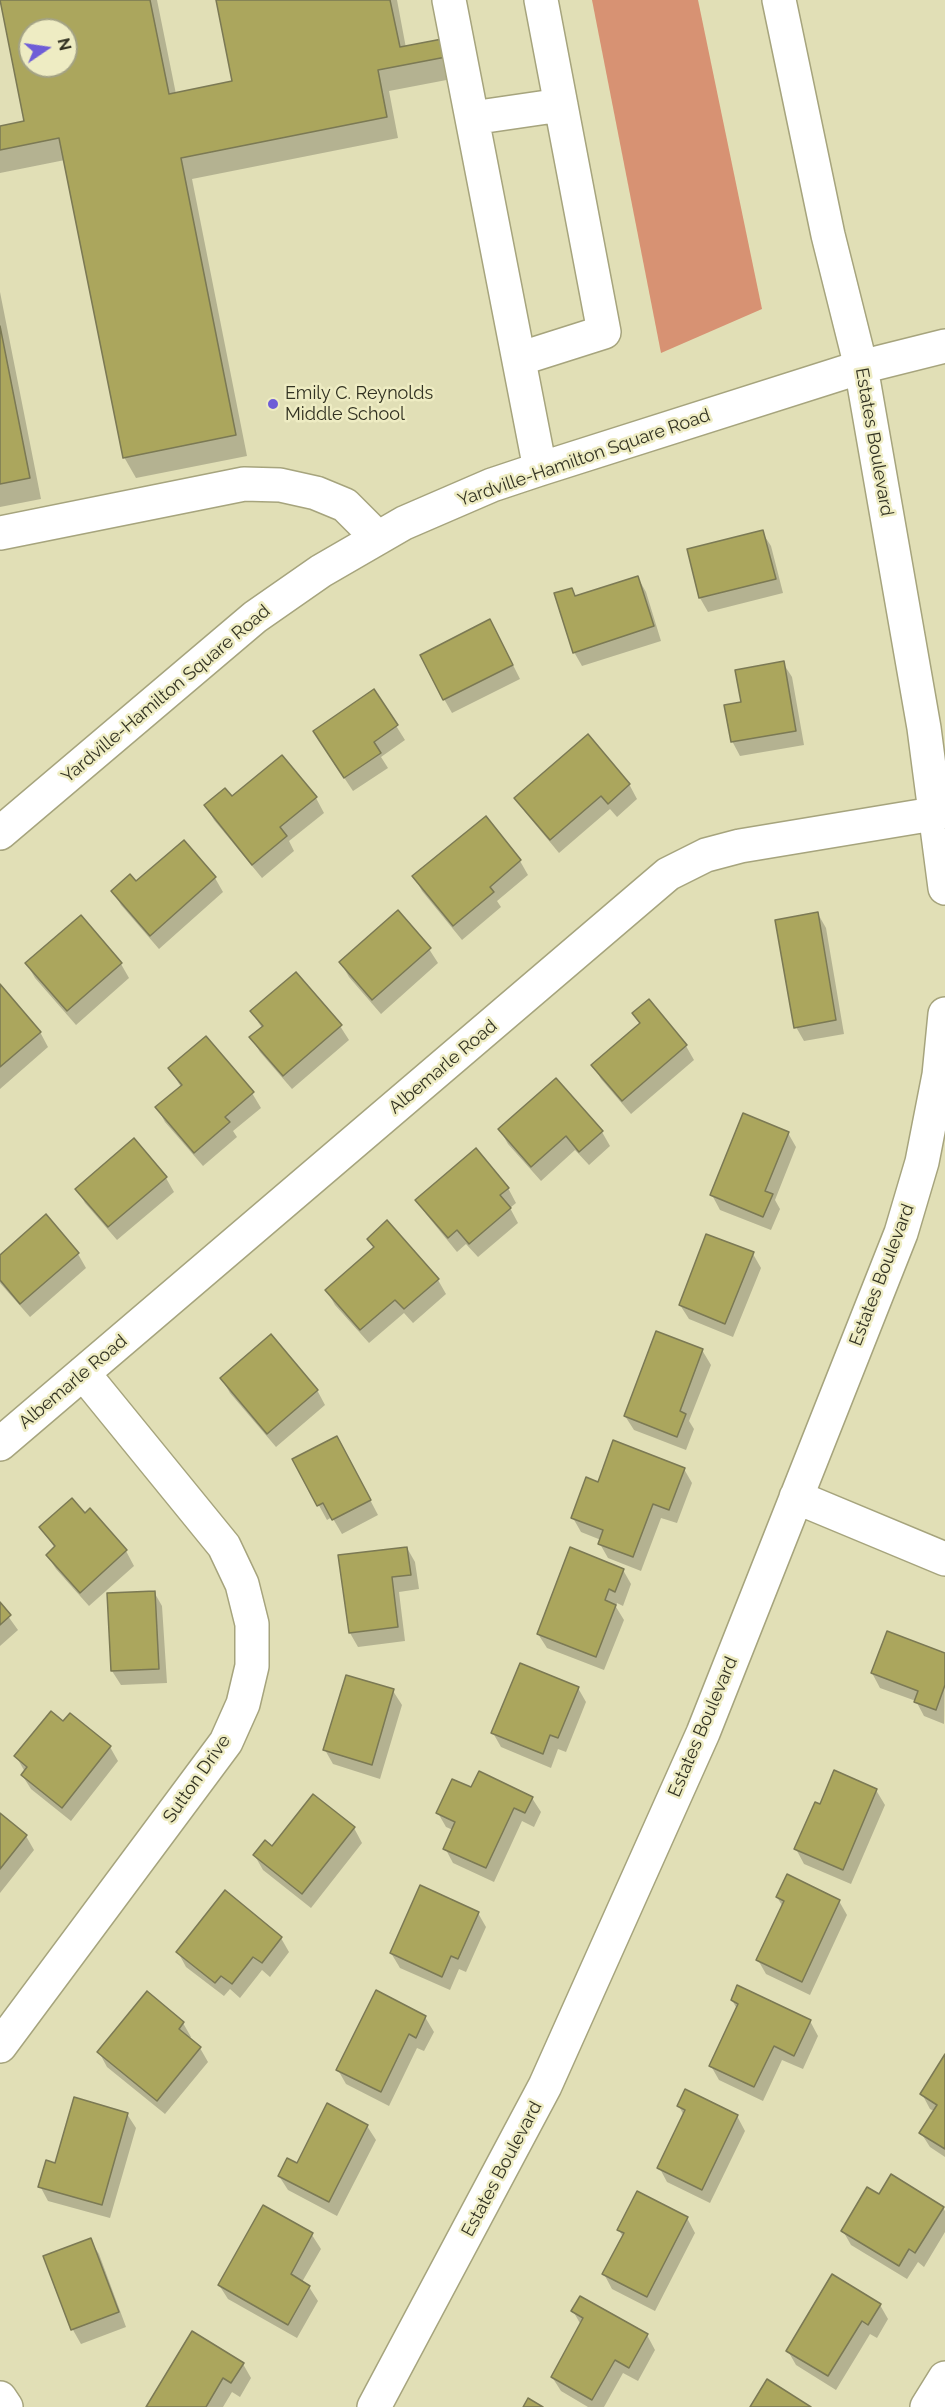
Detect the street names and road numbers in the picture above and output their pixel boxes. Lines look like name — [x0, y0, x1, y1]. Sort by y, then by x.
street label: Estates Boulevard — [850, 366, 898, 518]
street label: Yardville-Hamilton Square Road — [455, 405, 713, 511]
street label: Yardville-Hamilton Square Road — [57, 600, 275, 788]
street label: Albemarle Road — [384, 1015, 502, 1119]
street label: Estates Boulevard — [845, 1201, 919, 1349]
street label: Albemarle Road — [14, 1330, 132, 1434]
street label: Estates Boulevard — [664, 1654, 742, 1800]
street label: Sutton Drive — [159, 1731, 235, 1827]
street label: Estates Boulevard — [457, 2098, 547, 2240]

